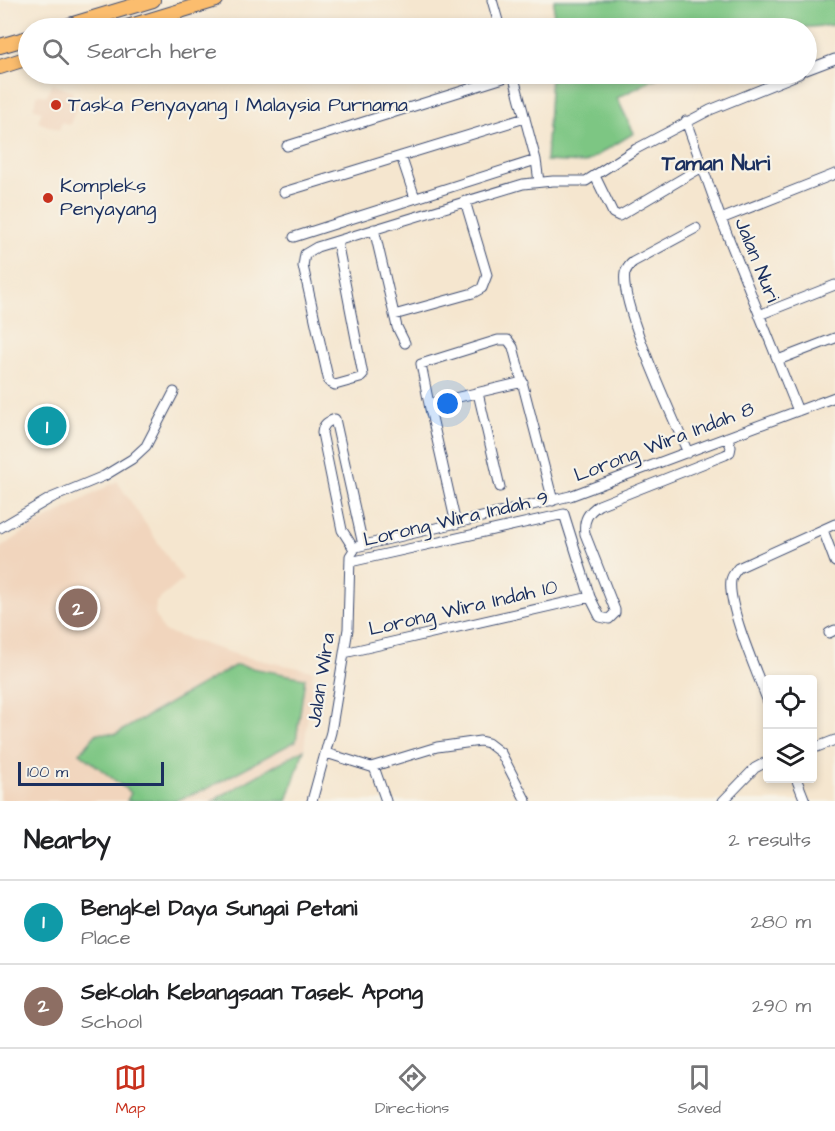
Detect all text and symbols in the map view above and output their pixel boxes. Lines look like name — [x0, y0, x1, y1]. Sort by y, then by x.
search box — [18, 18, 817, 84]
icon: search — [39, 35, 72, 68]
text: Search here — [87, 36, 217, 67]
place label: Taska Penyayang 1 Malaysia Purnama — [68, 91, 408, 120]
marker: Taska Penyayang 1 Malaysia Purnama — [49, 98, 63, 112]
district label: Taman Nuri — [661, 149, 771, 178]
place label: Kompleks Penyayang — [60, 172, 156, 224]
marker: Kompleks Penyayang — [41, 191, 55, 205]
street label: Jalan Nuri — [727, 214, 787, 306]
your location — [433, 389, 462, 418]
street label: Lorong Wira Indah 8 — [570, 395, 759, 490]
pin: 1 — [28, 404, 66, 448]
street label: Lorong Wira Indah 9 — [361, 484, 552, 555]
street label: Lorong Wira Indah 10 — [366, 573, 561, 644]
pin: 2 — [58, 586, 98, 630]
street label: Jalan Wira — [300, 631, 342, 729]
map controls — [763, 675, 817, 783]
button: locate — [763, 675, 817, 729]
button: layers — [763, 729, 817, 783]
scale bar — [18, 759, 164, 786]
text: 100 m — [27, 761, 68, 783]
text: Nearby — [24, 822, 111, 858]
text: 2 results — [728, 826, 811, 854]
text: Bengkel Daya Sungai Petani — [81, 893, 357, 924]
text: 1 — [42, 908, 45, 936]
text: 280 m — [750, 908, 811, 936]
text: Place — [81, 924, 131, 952]
text: Sekolah Kebangsaan Tasek Apong — [81, 977, 423, 1008]
text: 2 — [38, 992, 49, 1020]
text: 290 m — [752, 992, 811, 1020]
text: School — [81, 1008, 142, 1036]
tab: Map — [114, 1061, 147, 1119]
tab: Directions — [375, 1061, 449, 1119]
tab: Saved — [677, 1061, 721, 1119]

